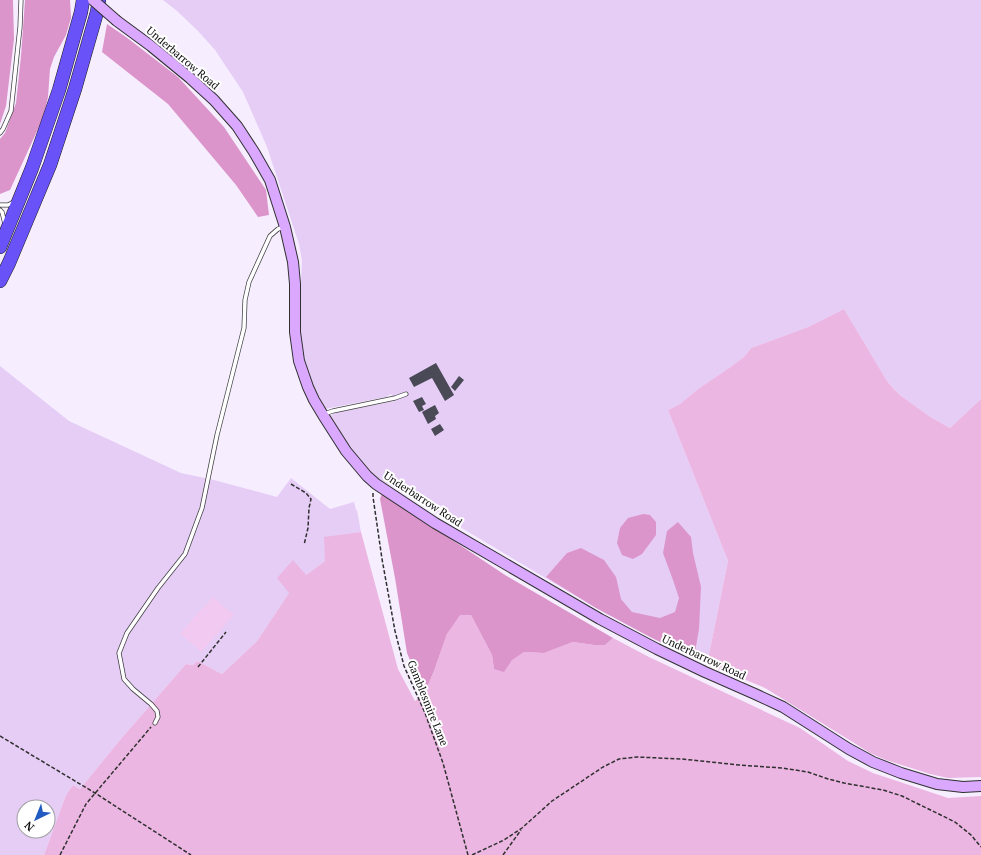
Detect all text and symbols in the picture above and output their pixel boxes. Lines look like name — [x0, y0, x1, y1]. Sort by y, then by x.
street label: Underbarrow Road — [144, 23, 222, 93]
street label: Underbarrow Road — [381, 468, 465, 530]
street label: Underbarrow Road — [660, 631, 748, 683]
street label: Gamblesmire Lane — [404, 658, 452, 748]
north arrow — [16, 799, 56, 839]
text: N — [21, 818, 37, 834]

